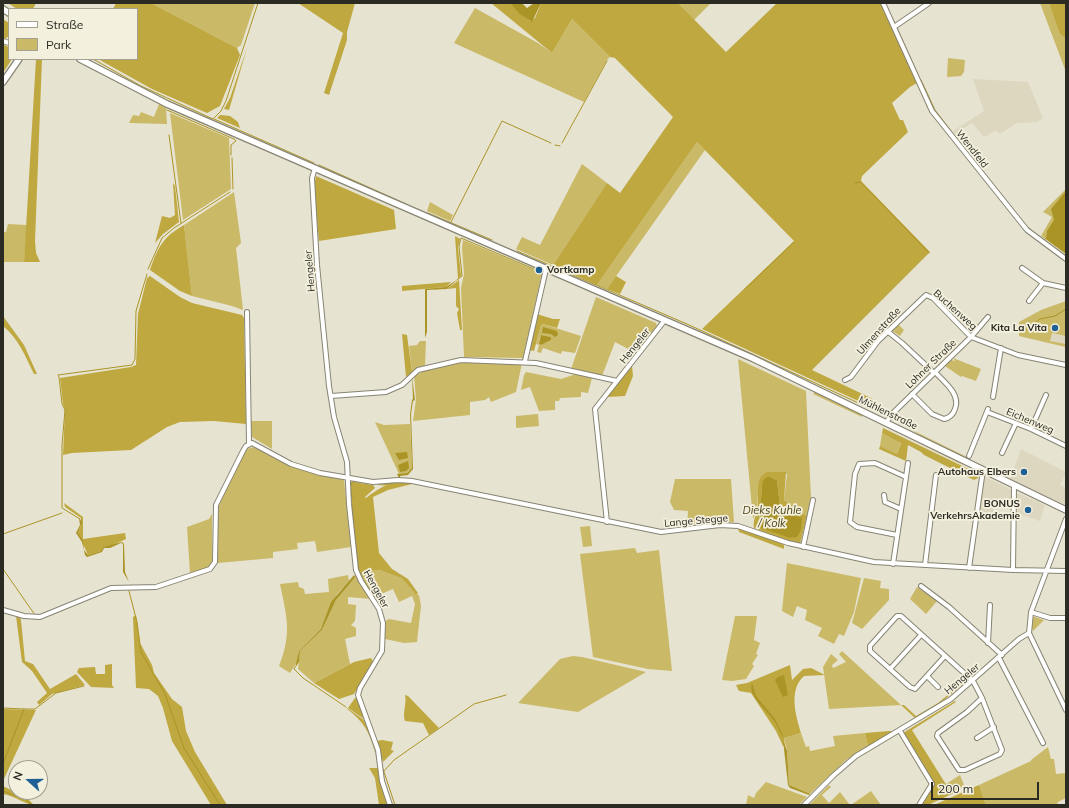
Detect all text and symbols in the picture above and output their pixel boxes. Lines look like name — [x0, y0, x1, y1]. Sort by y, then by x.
legend — [8, 8, 138, 60]
text: Straße — [46, 17, 83, 32]
text: Park — [46, 37, 71, 52]
street label: Wendfeld — [953, 128, 991, 170]
street label: Hengeler — [302, 250, 318, 292]
place label: Vortkamp — [547, 264, 594, 276]
marker: Vortkamp — [534, 265, 544, 275]
street label: Buchenweg — [931, 287, 979, 333]
street label: Ulmenstraße — [855, 305, 903, 357]
place label: Kita La Vita — [991, 322, 1047, 334]
marker: Kita La Vita — [1050, 323, 1060, 333]
street label: Hengeler — [617, 326, 653, 366]
street label: Lohner Straße — [903, 337, 959, 391]
street label: Mühlenstraße — [857, 394, 919, 432]
street label: Eichenweg — [1004, 406, 1056, 436]
place label: Autohaus Elbers — [938, 466, 1016, 478]
marker: Autohaus Elbers — [1019, 467, 1029, 477]
place label: BONUS VerkehrsAkademie — [930, 498, 1020, 522]
water label: Dieks Kuhle / Kolk — [743, 504, 801, 530]
marker: BONUS VerkehrsAkademie — [1023, 505, 1033, 515]
street label: Lange Stegge — [664, 512, 728, 530]
street label: Hengeler — [361, 568, 391, 610]
street label: Hengeler — [942, 661, 982, 697]
north arrow — [8, 760, 48, 800]
text: N — [10, 770, 26, 782]
scale bar — [933, 774, 1041, 800]
text: 200 m — [938, 781, 973, 796]

